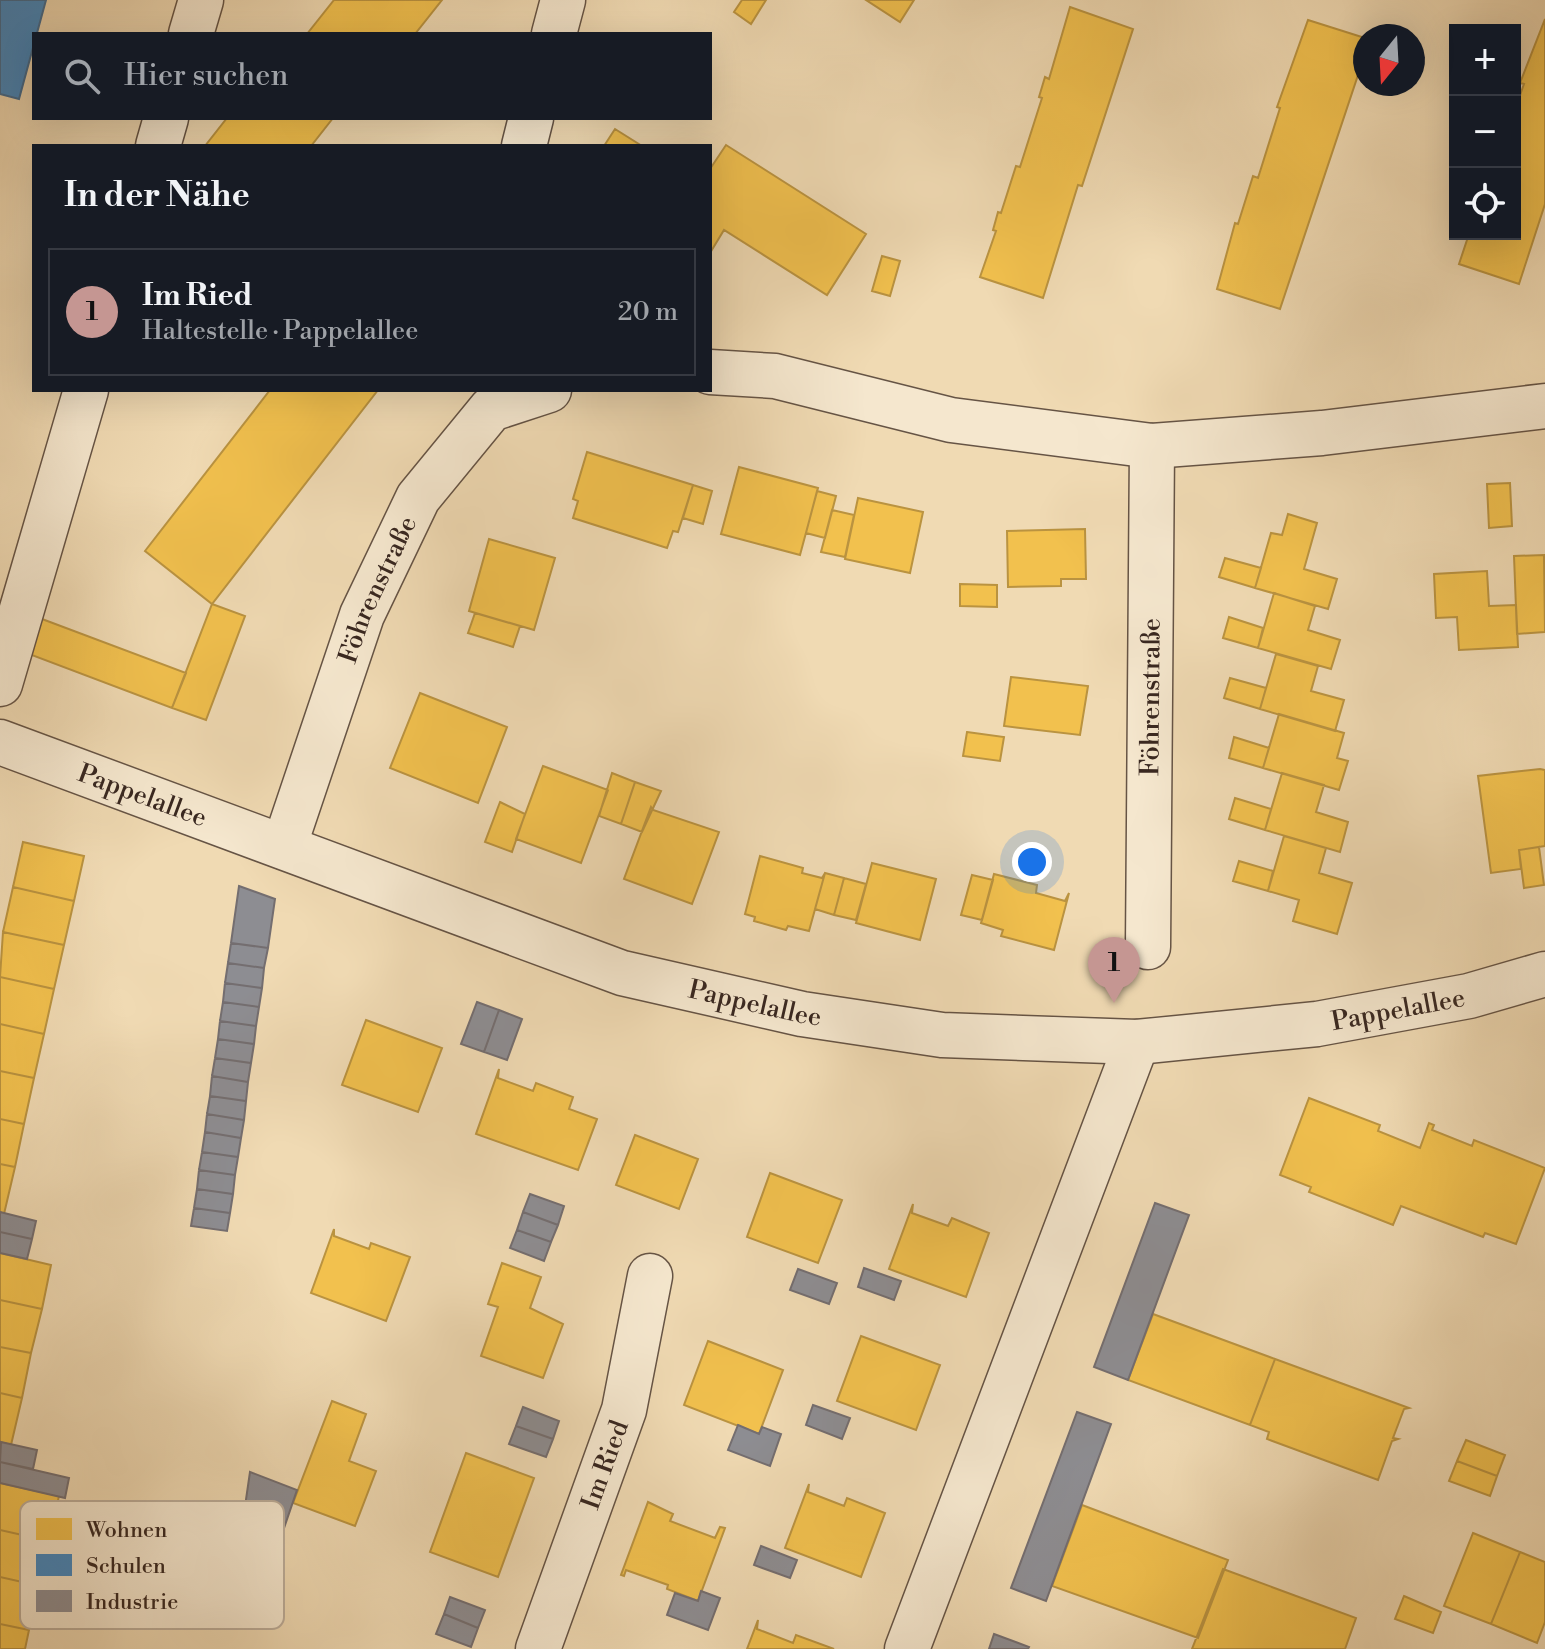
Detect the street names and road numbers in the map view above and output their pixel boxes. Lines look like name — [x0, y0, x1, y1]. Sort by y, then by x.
street label: Föhrenstraße — [332, 511, 424, 668]
street label: Föhrenstraße — [1134, 618, 1168, 776]
street label: Pappelallee — [73, 757, 211, 834]
street label: Pappelallee — [685, 974, 824, 1034]
street label: Pappelallee — [1329, 982, 1468, 1038]
street label: Im Ried — [575, 1416, 636, 1514]

